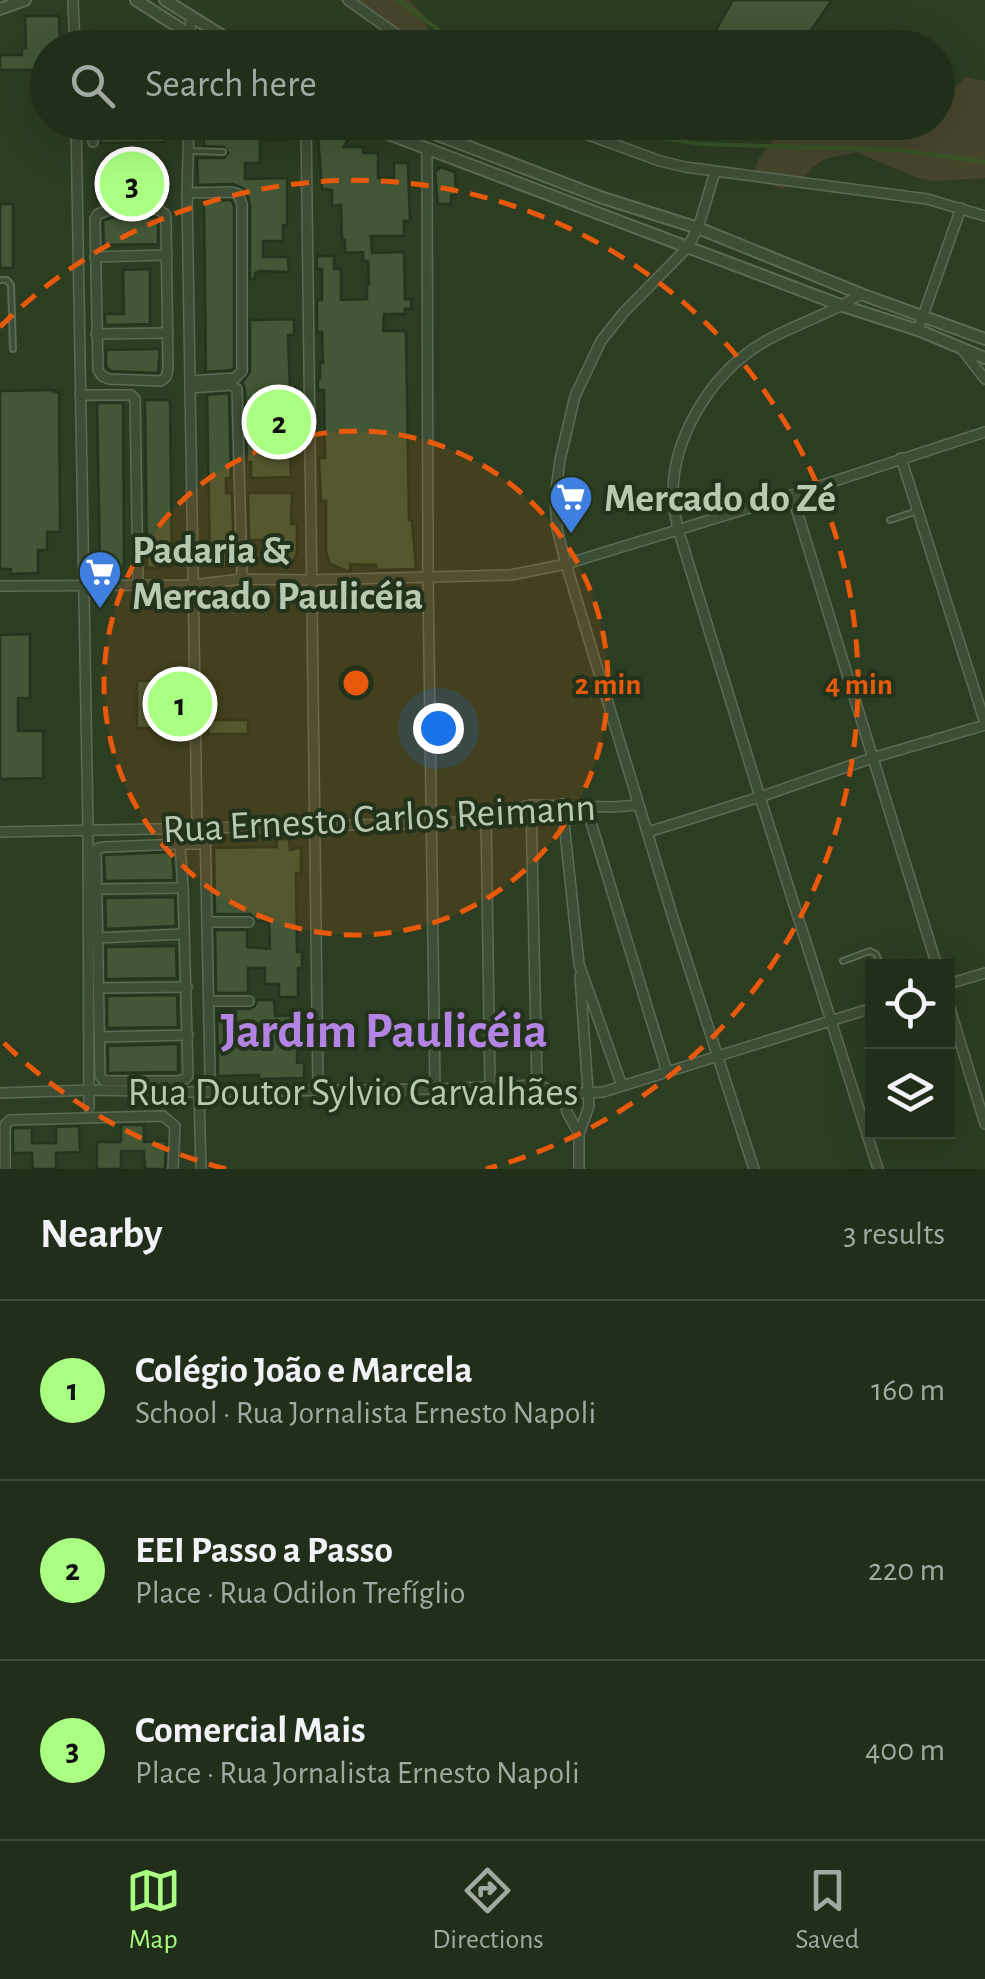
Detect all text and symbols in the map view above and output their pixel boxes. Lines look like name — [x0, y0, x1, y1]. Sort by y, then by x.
search box — [30, 30, 955, 140]
icon: search — [65, 58, 120, 113]
text: Search here — [145, 66, 317, 104]
pin: 3 — [100, 146, 164, 222]
pin: 2 — [246, 384, 312, 460]
supermarket icon: Mercado do Zé — [548, 474, 594, 535]
place label: Mercado do Zé — [604, 479, 836, 519]
place label: Padaria & Mercado Paulicéia — [132, 531, 423, 617]
supermarket icon: Padaria & Mercado Paulicéia — [77, 549, 123, 610]
centre of rings — [338, 665, 374, 701]
pin: 1 — [148, 666, 212, 742]
text: 2 min — [575, 670, 641, 700]
text: 4 min — [825, 670, 893, 700]
your location — [413, 703, 464, 754]
street label: Rua Ernesto Carlos Reimann — [162, 788, 597, 850]
map controls — [865, 959, 955, 1139]
button: locate — [865, 959, 955, 1049]
district label: Jardim Paulicéia — [220, 1007, 548, 1057]
button: layers — [865, 1049, 955, 1139]
street label: Rua Doutor Sylvio Carvalhães — [128, 1073, 578, 1113]
text: Nearby — [40, 1213, 163, 1255]
text: 3 results — [843, 1218, 945, 1250]
text: Colégio João e Marcela — [135, 1352, 473, 1390]
text: 1 — [67, 1374, 78, 1406]
text: 160 m — [871, 1374, 945, 1406]
text: School · Rua Jornalista Ernesto Napoli — [135, 1397, 596, 1429]
text: EEI Passo a Passo — [135, 1532, 393, 1570]
text: 2 — [65, 1554, 80, 1586]
text: 220 m — [868, 1554, 945, 1586]
text: Place · Rua Odilon Trefíglio — [135, 1577, 466, 1609]
text: Comercial Mais — [135, 1712, 366, 1750]
text: 3 — [66, 1734, 79, 1766]
text: 400 m — [865, 1734, 945, 1766]
text: Place · Rua Jornalista Ernesto Napoli — [135, 1757, 580, 1789]
tab: Map — [126, 1863, 181, 1957]
tab: Directions — [432, 1863, 544, 1957]
tab: Saved — [795, 1863, 859, 1957]

